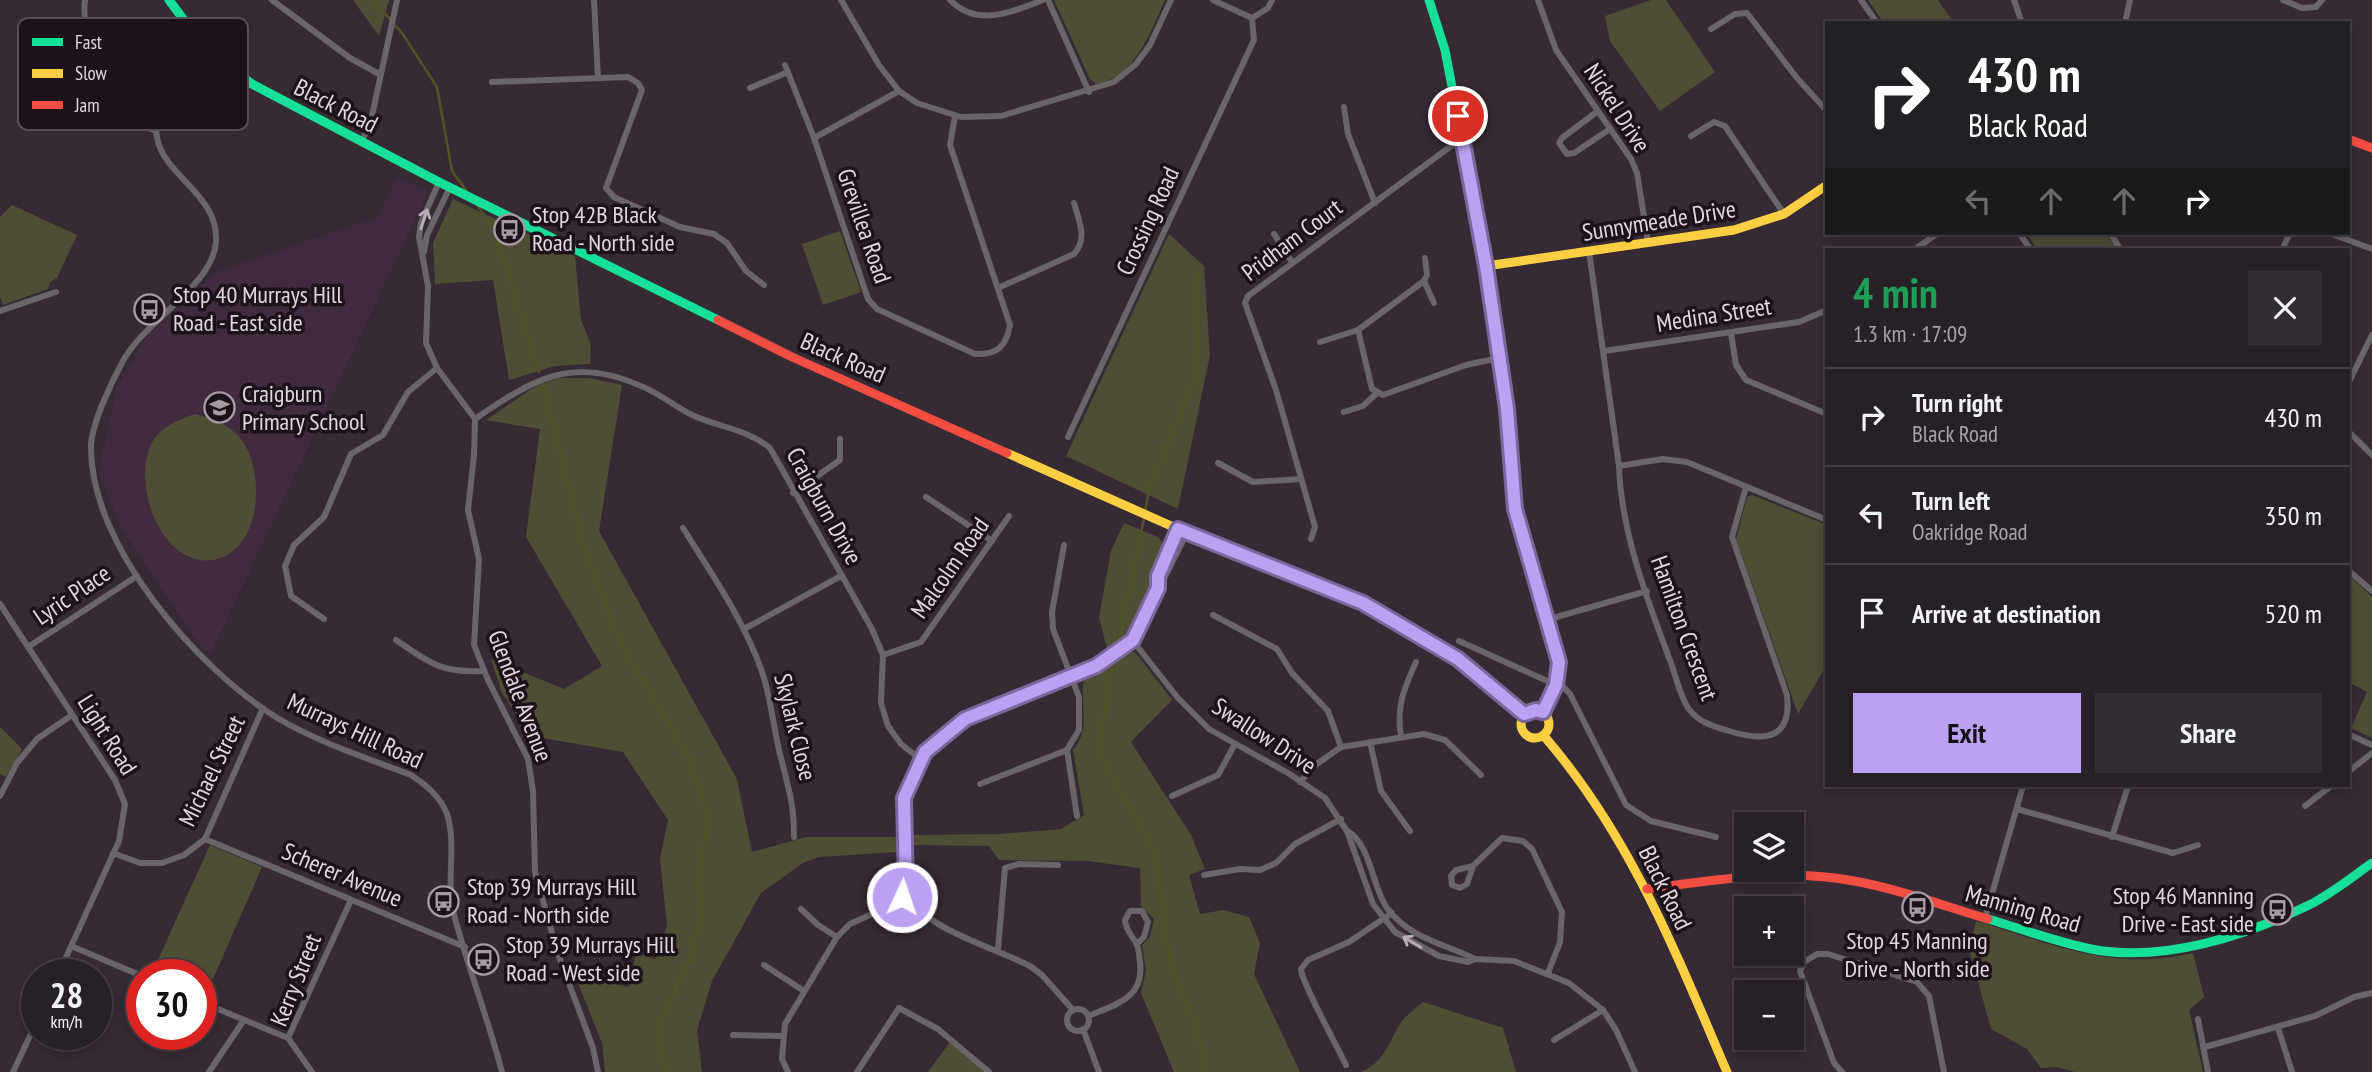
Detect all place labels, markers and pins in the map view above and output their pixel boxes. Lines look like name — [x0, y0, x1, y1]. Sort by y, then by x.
pin — [1428, 86, 1488, 146]
place label: Stop 42B Black Road - North side — [532, 199, 675, 258]
bus stop icon: Stop 42B Black Road - North side — [492, 212, 526, 246]
place label: Stop 40 Murrays Hill Road - East side — [173, 279, 343, 338]
bus stop icon: Stop 40 Murrays Hill Road - East side — [133, 292, 167, 326]
place label: Craigburn Primary School — [242, 378, 365, 437]
school or university icon: Craigburn Primary School — [202, 391, 236, 425]
place label: Stop 39 Murrays Hill Road - North side — [467, 871, 637, 930]
place label: Stop 46 Manning Drive - East side — [2113, 880, 2254, 939]
bus stop icon: Stop 39 Murrays Hill Road - North side — [427, 884, 461, 918]
bus stop icon: Stop 45 Manning Drive - North side — [1900, 890, 1934, 924]
bus stop icon: Stop 46 Manning Drive - East side — [2260, 893, 2294, 927]
place label: Stop 45 Manning Drive - North side — [1844, 925, 1990, 984]
place label: Stop 39 Murrays Hill Road - West side — [506, 929, 676, 988]
bus stop icon: Stop 39 Murrays Hill Road - West side — [466, 942, 500, 976]

